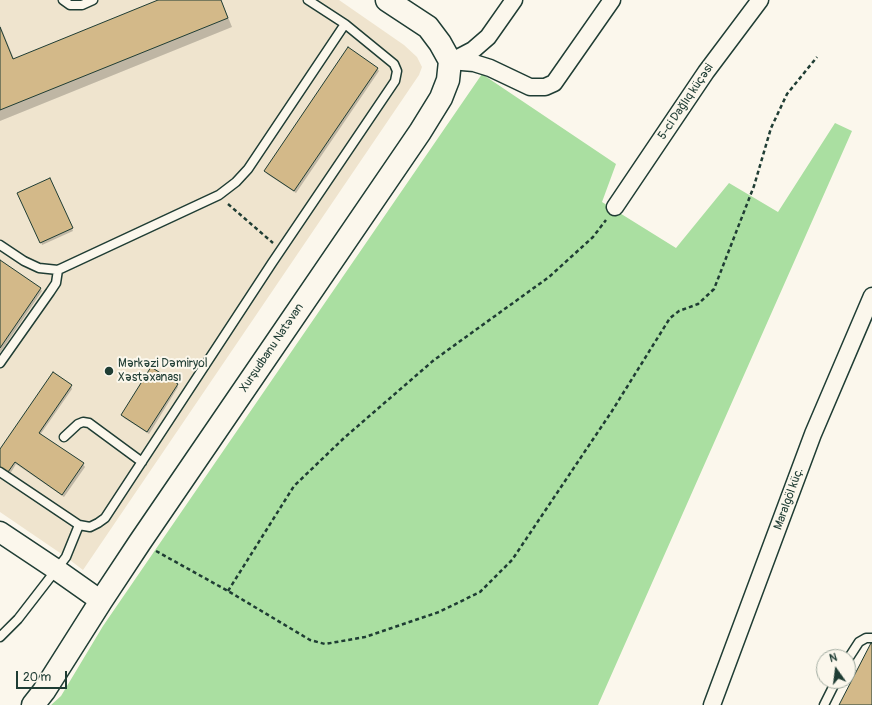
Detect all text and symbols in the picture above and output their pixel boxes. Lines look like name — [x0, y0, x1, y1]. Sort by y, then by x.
street label: 5-ci Dağlıq küçəsi — [655, 61, 717, 143]
street label: Xurşudbanu Natəvan — [237, 301, 307, 395]
place label: Mərkəzi Dəmiryol Xəstəxanası — [118, 357, 208, 385]
marker: Mərkəzi Dəmiryol Xəstəxanası — [103, 365, 115, 377]
street label: Maralgöl küç. — [771, 466, 807, 532]
north arrow — [816, 649, 856, 689]
text: N — [828, 651, 838, 665]
scale bar — [18, 663, 69, 689]
text: 20 m — [23, 670, 51, 685]

